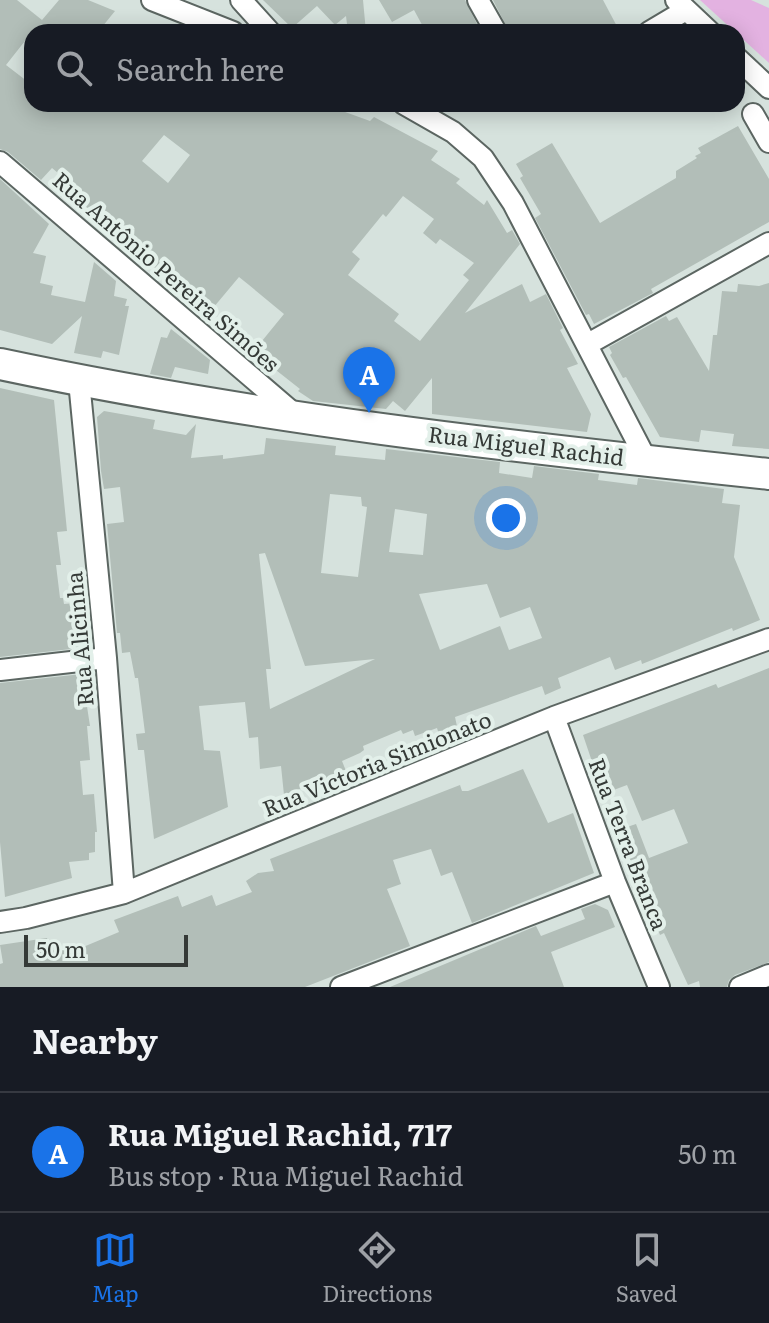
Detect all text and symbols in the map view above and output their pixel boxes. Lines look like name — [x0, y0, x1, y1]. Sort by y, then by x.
search box — [24, 24, 745, 112]
icon: search — [52, 46, 96, 90]
text: Search here — [116, 46, 284, 90]
street label: Rua Antônio Pereira Simões — [46, 163, 288, 379]
pin: A — [343, 347, 395, 413]
street label: Rua Miguel Rachid — [426, 416, 626, 473]
your location — [486, 498, 526, 538]
street label: Rua Alicinha — [56, 570, 101, 708]
street label: Rua Victoria Simionato — [257, 702, 496, 824]
street label: Rua Terra Branca — [581, 753, 677, 934]
scale bar — [24, 931, 188, 967]
text: 50 m — [36, 932, 86, 965]
text: Nearby — [32, 1014, 158, 1064]
text: Rua Miguel Rachid, 717 — [108, 1111, 452, 1155]
text: A — [48, 1133, 68, 1172]
text: 50 m — [678, 1133, 737, 1172]
text: Bus stop · Rua Miguel Rachid — [108, 1155, 463, 1194]
tab: Map — [92, 1228, 139, 1309]
tab: Directions — [322, 1228, 432, 1309]
tab: Saved — [616, 1228, 677, 1309]

